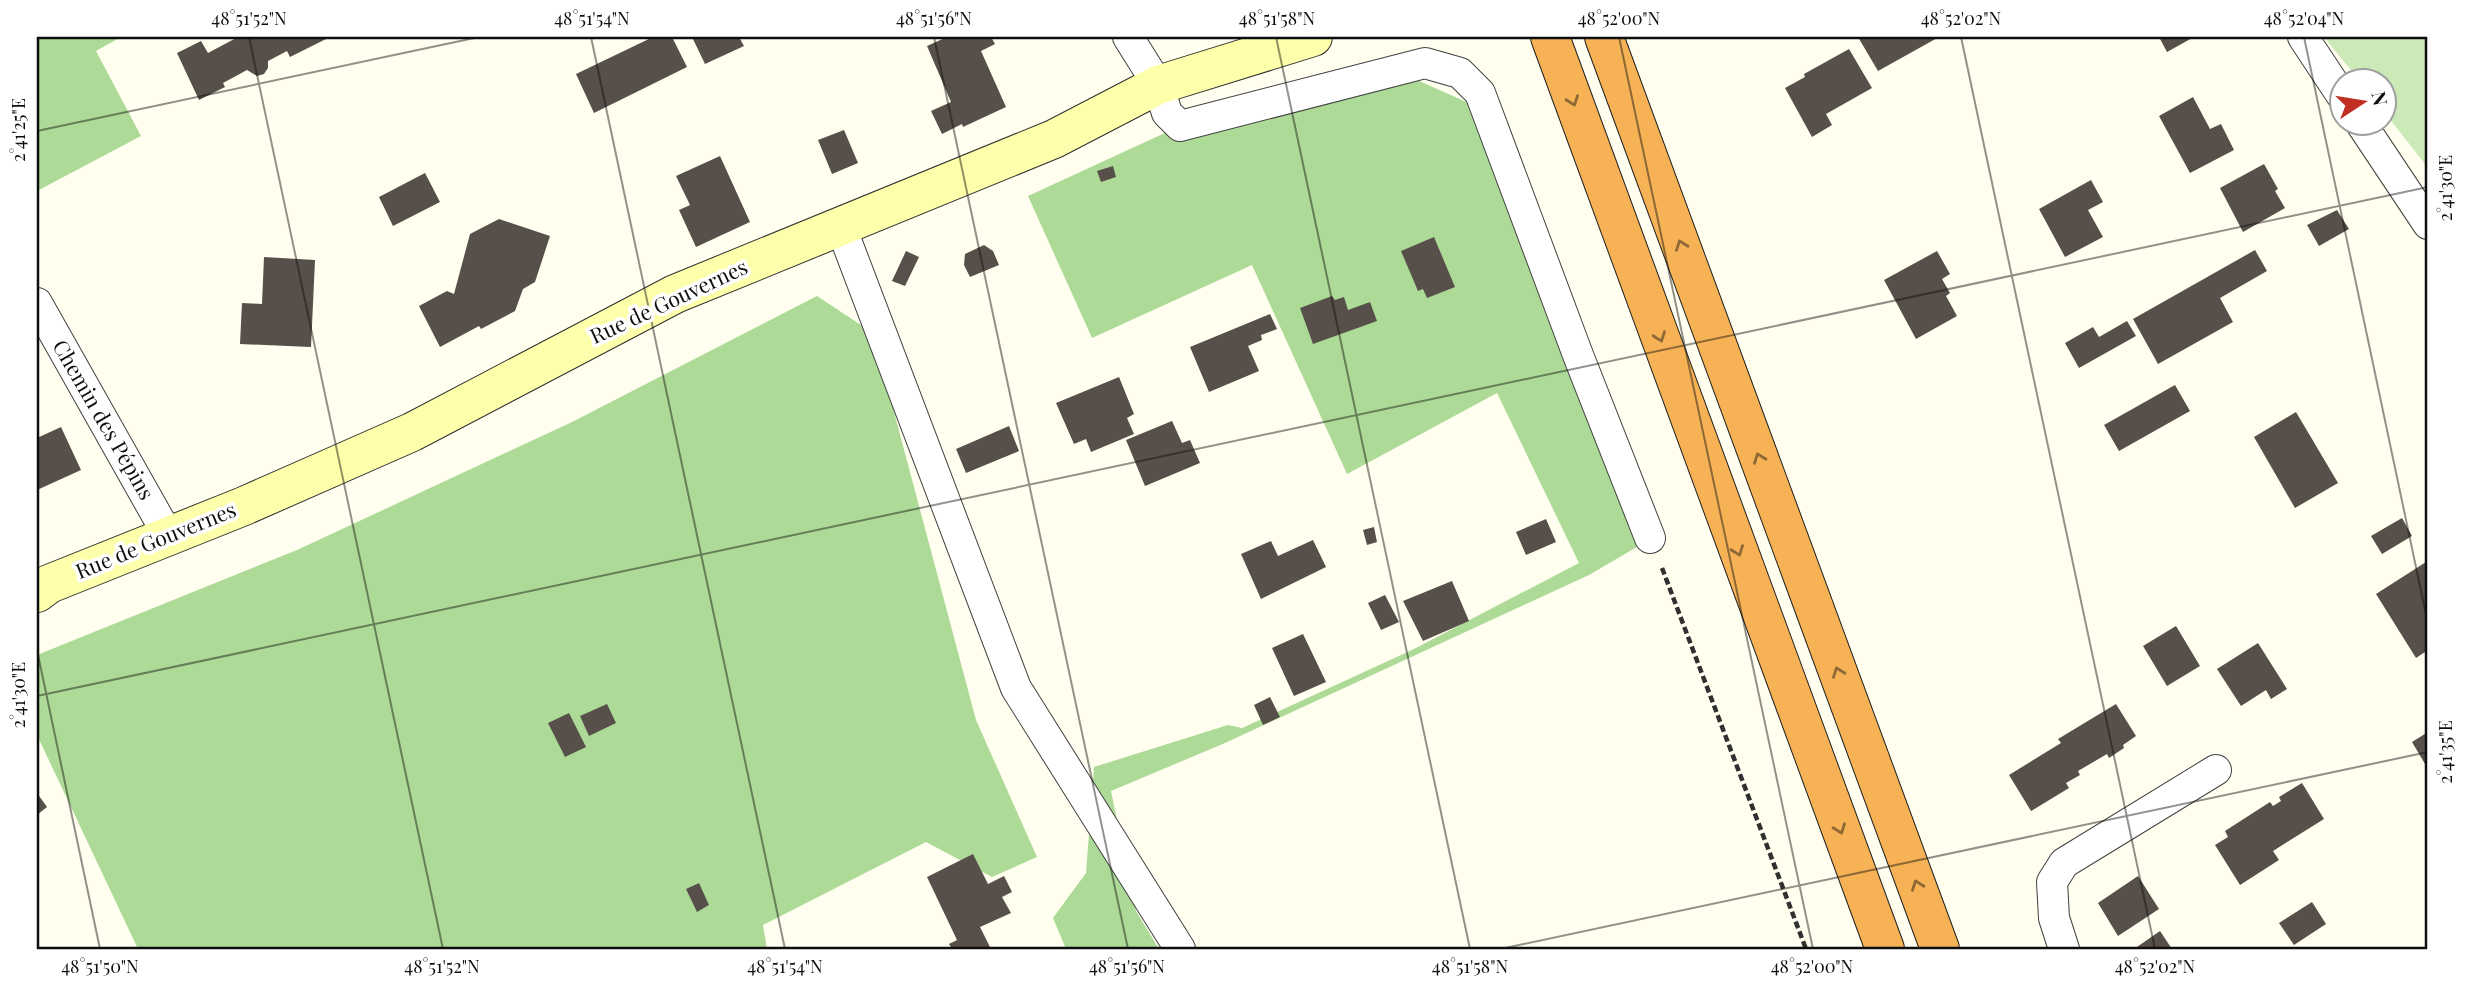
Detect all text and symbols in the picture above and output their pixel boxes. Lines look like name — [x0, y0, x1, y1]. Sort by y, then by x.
text: 48°51'52"N — [211, 6, 287, 30]
text: 48°51'54"N — [554, 6, 630, 30]
text: 48°51'56"N — [896, 6, 972, 30]
text: 48°51'58"N — [1239, 6, 1316, 30]
text: 48°52'00"N — [1578, 6, 1661, 30]
text: 48°52'02"N — [1921, 6, 2002, 30]
text: 48°52'04"N — [2264, 6, 2345, 30]
north arrow — [2328, 66, 2398, 136]
text: N — [2366, 89, 2395, 108]
one-way arrow — [1565, 94, 1579, 106]
text: 2°41'25"E — [6, 98, 30, 162]
text: 2°41'30"E — [2433, 155, 2457, 221]
one-way arrow — [1675, 239, 1689, 251]
street label: Rue de Gouvernes — [585, 251, 751, 349]
one-way arrow — [1652, 331, 1666, 343]
street label: Chemin des Pépins — [48, 334, 162, 504]
one-way arrow — [1754, 453, 1768, 465]
street label: Rue de Gouvernes — [71, 494, 240, 584]
one-way arrow — [1730, 544, 1744, 556]
text: 2°41'30"E — [6, 662, 30, 728]
one-way arrow — [1832, 666, 1846, 678]
text: 2°41'35"E — [2433, 720, 2457, 784]
one-way arrow — [1832, 822, 1846, 834]
one-way arrow — [1911, 880, 1925, 892]
text: 48°51'50"N — [61, 954, 139, 978]
text: 48°51'52"N — [404, 954, 480, 978]
text: 48°51'54"N — [747, 954, 823, 978]
text: 48°51'56"N — [1089, 954, 1165, 978]
text: 48°51'58"N — [1432, 954, 1509, 978]
text: 48°52'00"N — [1771, 954, 1854, 978]
text: 48°52'02"N — [2115, 954, 2196, 978]

